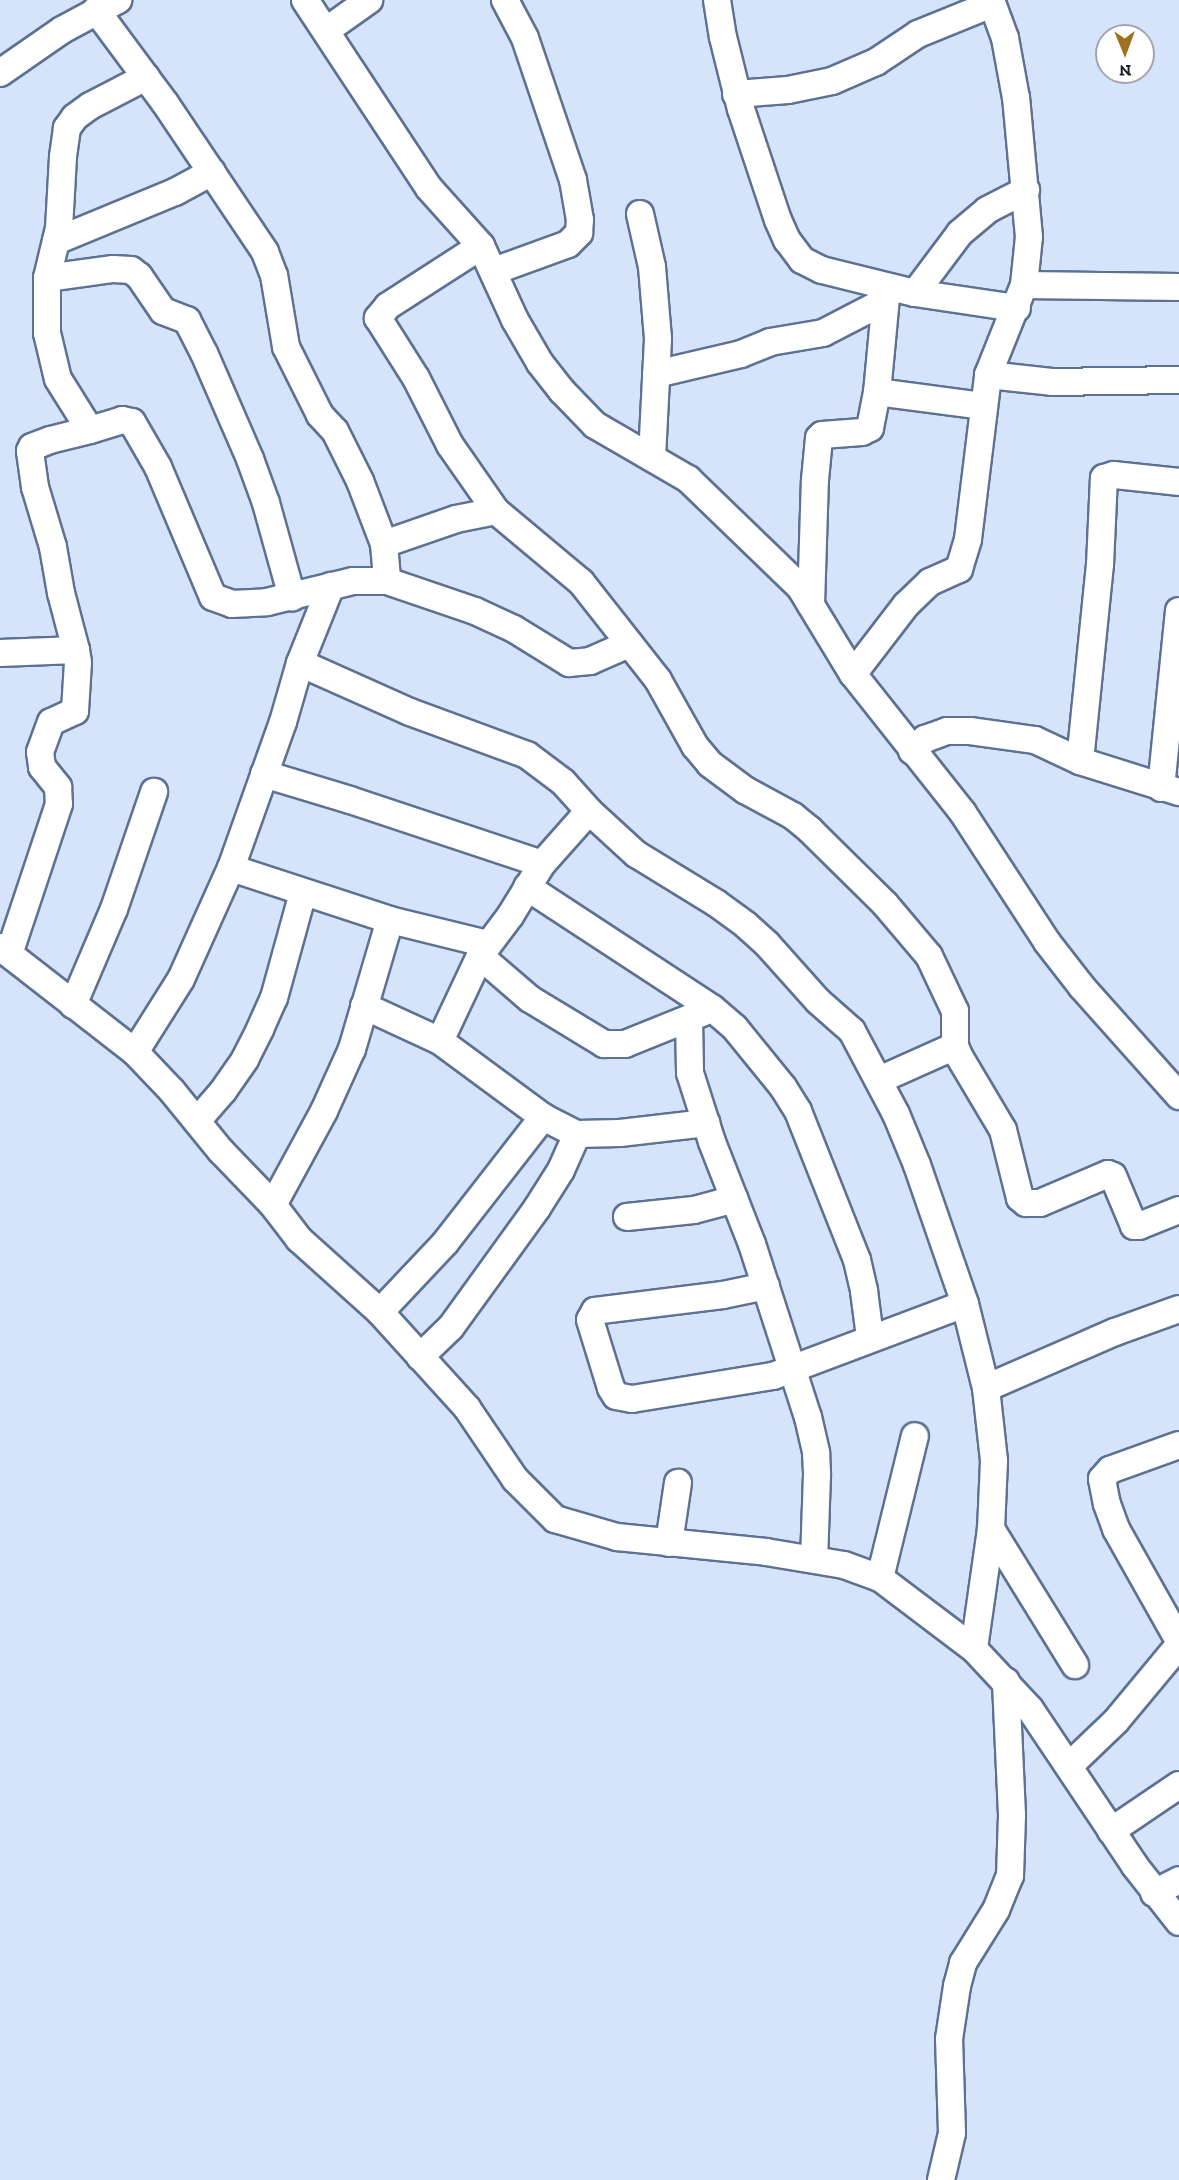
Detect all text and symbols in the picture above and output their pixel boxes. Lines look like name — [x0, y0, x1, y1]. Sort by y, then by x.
north arrow — [1095, 24, 1155, 84]
text: N — [1119, 61, 1132, 80]

